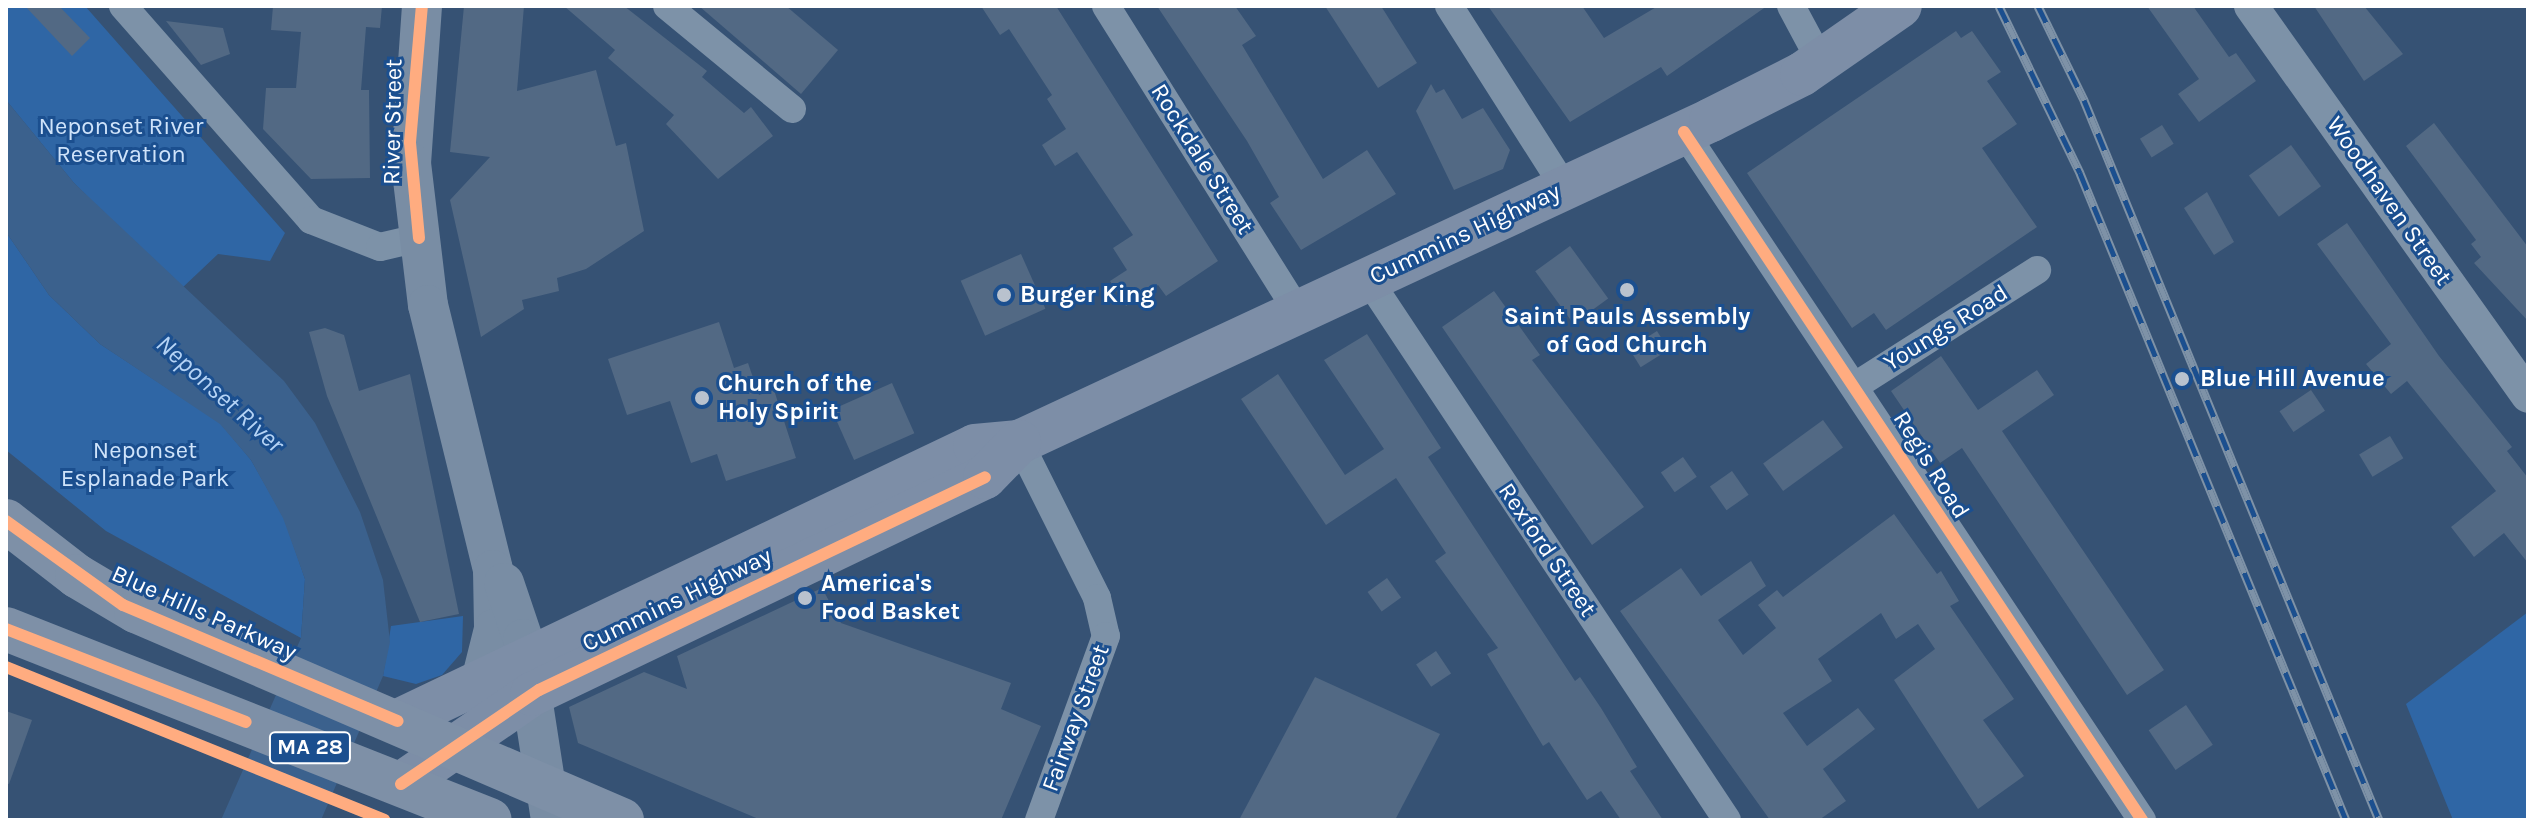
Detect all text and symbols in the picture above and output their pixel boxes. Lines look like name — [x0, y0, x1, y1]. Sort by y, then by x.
street label: River Street — [377, 59, 409, 185]
street label: Rockdale Street — [1144, 79, 1260, 239]
street label: Woodhaven Street — [2320, 111, 2458, 291]
park label: Neponset River Reservation — [39, 113, 203, 169]
street label: Cummins Highway — [1365, 177, 1565, 291]
street label: Youngs Road — [1879, 278, 2013, 378]
place label: Burger King — [1020, 281, 1154, 309]
marker: Saint Pauls Assembly of God Church — [1618, 281, 1636, 299]
marker: Burger King — [995, 286, 1013, 304]
place label: Saint Pauls Assembly of God Church — [1504, 303, 1750, 359]
water label: Neponset River — [150, 328, 290, 460]
place label: Blue Hill Avenue — [2200, 365, 2385, 393]
marker: Blue Hill Avenue — [2171, 368, 2193, 390]
place label: Church of the Holy Spirit — [718, 370, 872, 426]
marker: Church of the Holy Spirit — [693, 389, 711, 407]
street label: Regis Road — [1887, 406, 1975, 524]
park label: Neponset Esplanade Park — [61, 437, 229, 493]
street label: Rexford Street — [1492, 478, 1602, 622]
street label: Cummins Highway — [578, 542, 776, 658]
street label: Blue Hills Parkway — [107, 559, 301, 667]
place label: America's Food Basket — [821, 570, 960, 626]
marker: America's Food Basket — [796, 589, 814, 607]
street label: Fairway Street — [1036, 641, 1116, 795]
road number: MA 28 — [268, 730, 352, 766]

